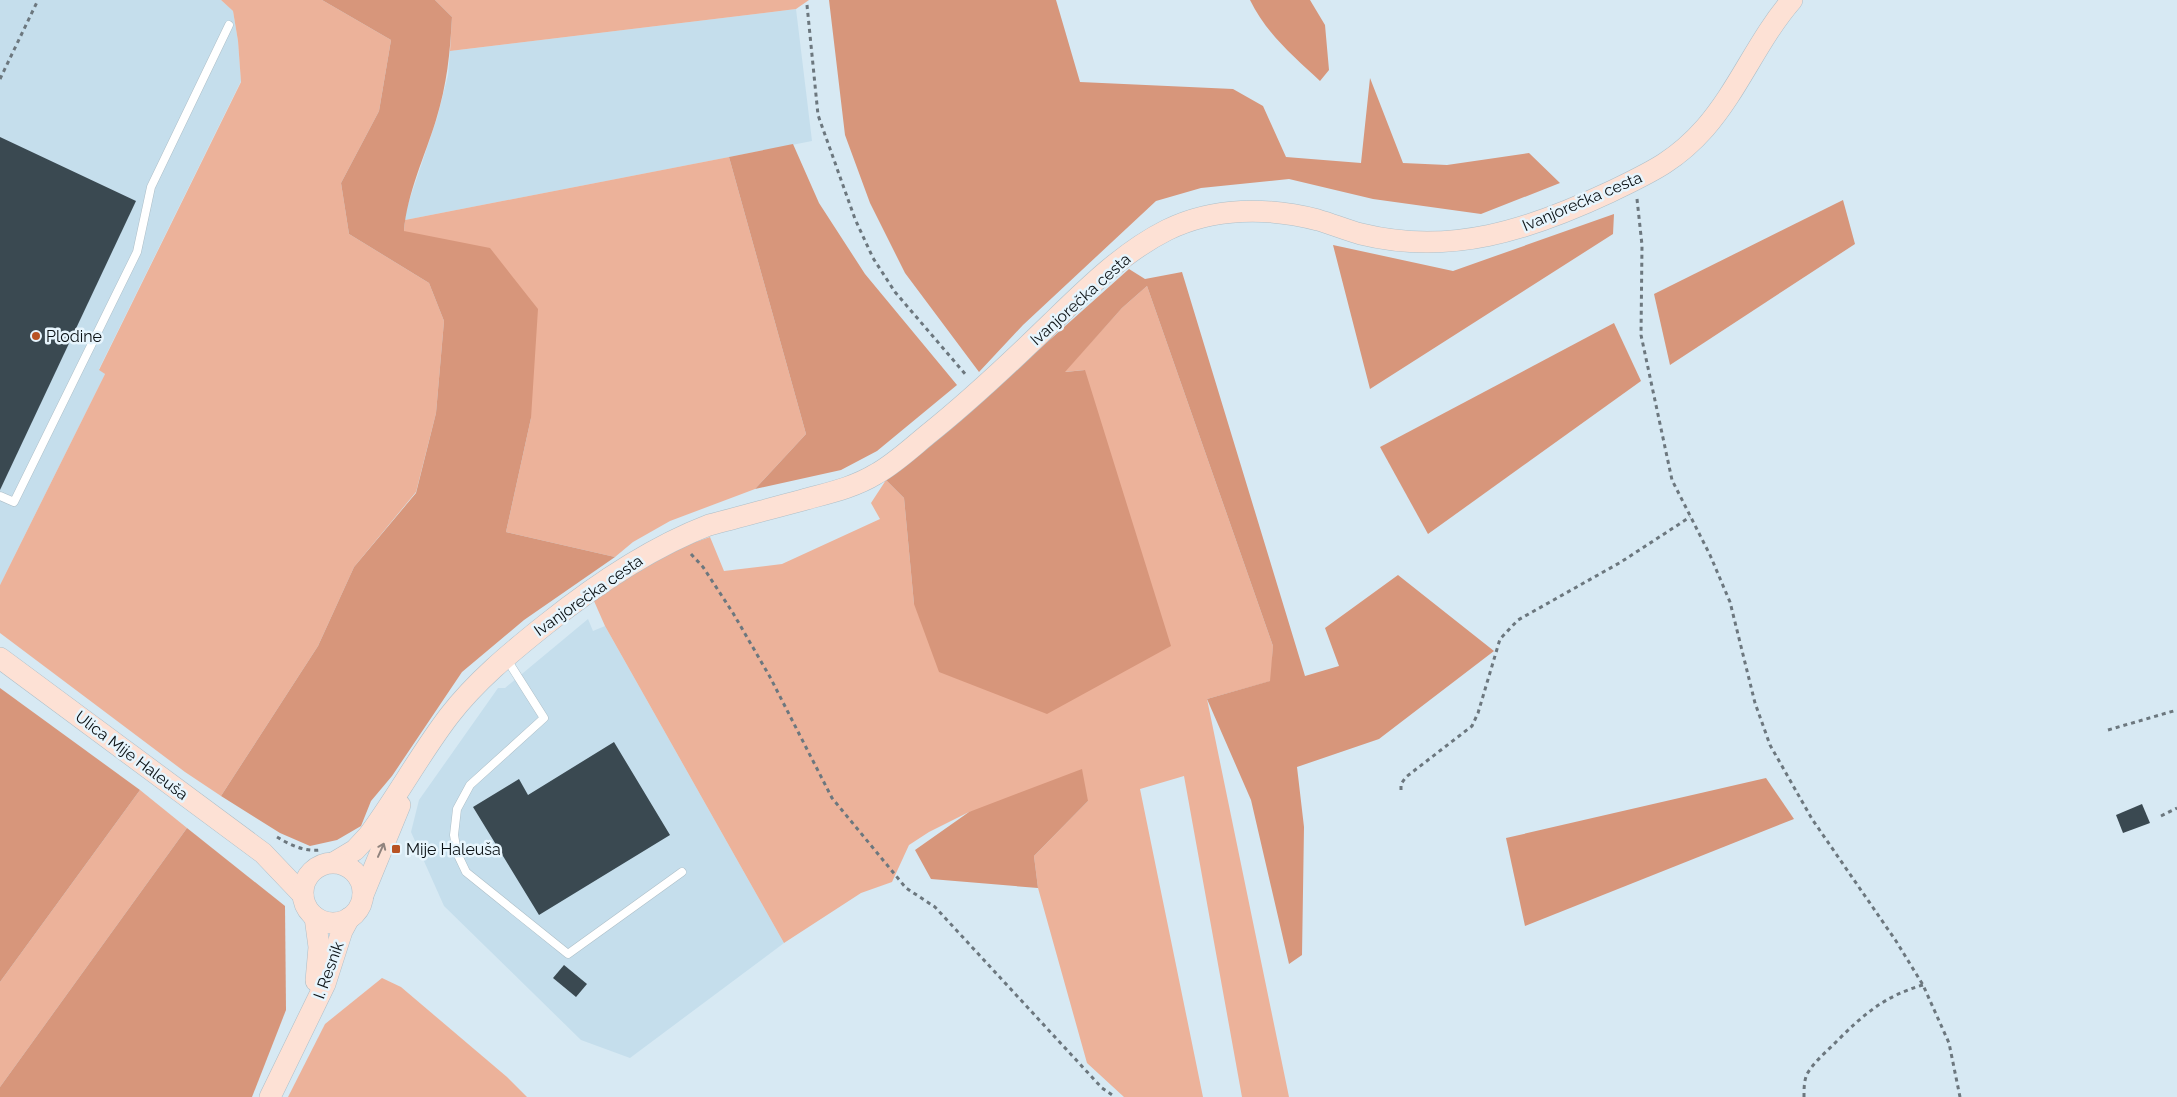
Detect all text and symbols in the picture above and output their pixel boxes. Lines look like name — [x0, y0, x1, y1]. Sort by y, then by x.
street label: Ivanjorečka cesta — [1519, 168, 1645, 235]
street label: Ivanjorečka cesta — [1026, 249, 1134, 349]
place label: Plodine — [46, 327, 102, 346]
marker: Plodine — [30, 330, 42, 342]
street label: Ivanjorečka cesta — [530, 551, 646, 640]
street label: Ulica Mije Haleuša — [72, 707, 192, 804]
place label: Mije Haleuša — [406, 840, 501, 859]
one-way arrow — [377, 843, 387, 858]
marker: Mije Haleuša — [390, 843, 402, 855]
street label: I. Resnik — [309, 938, 348, 1001]

